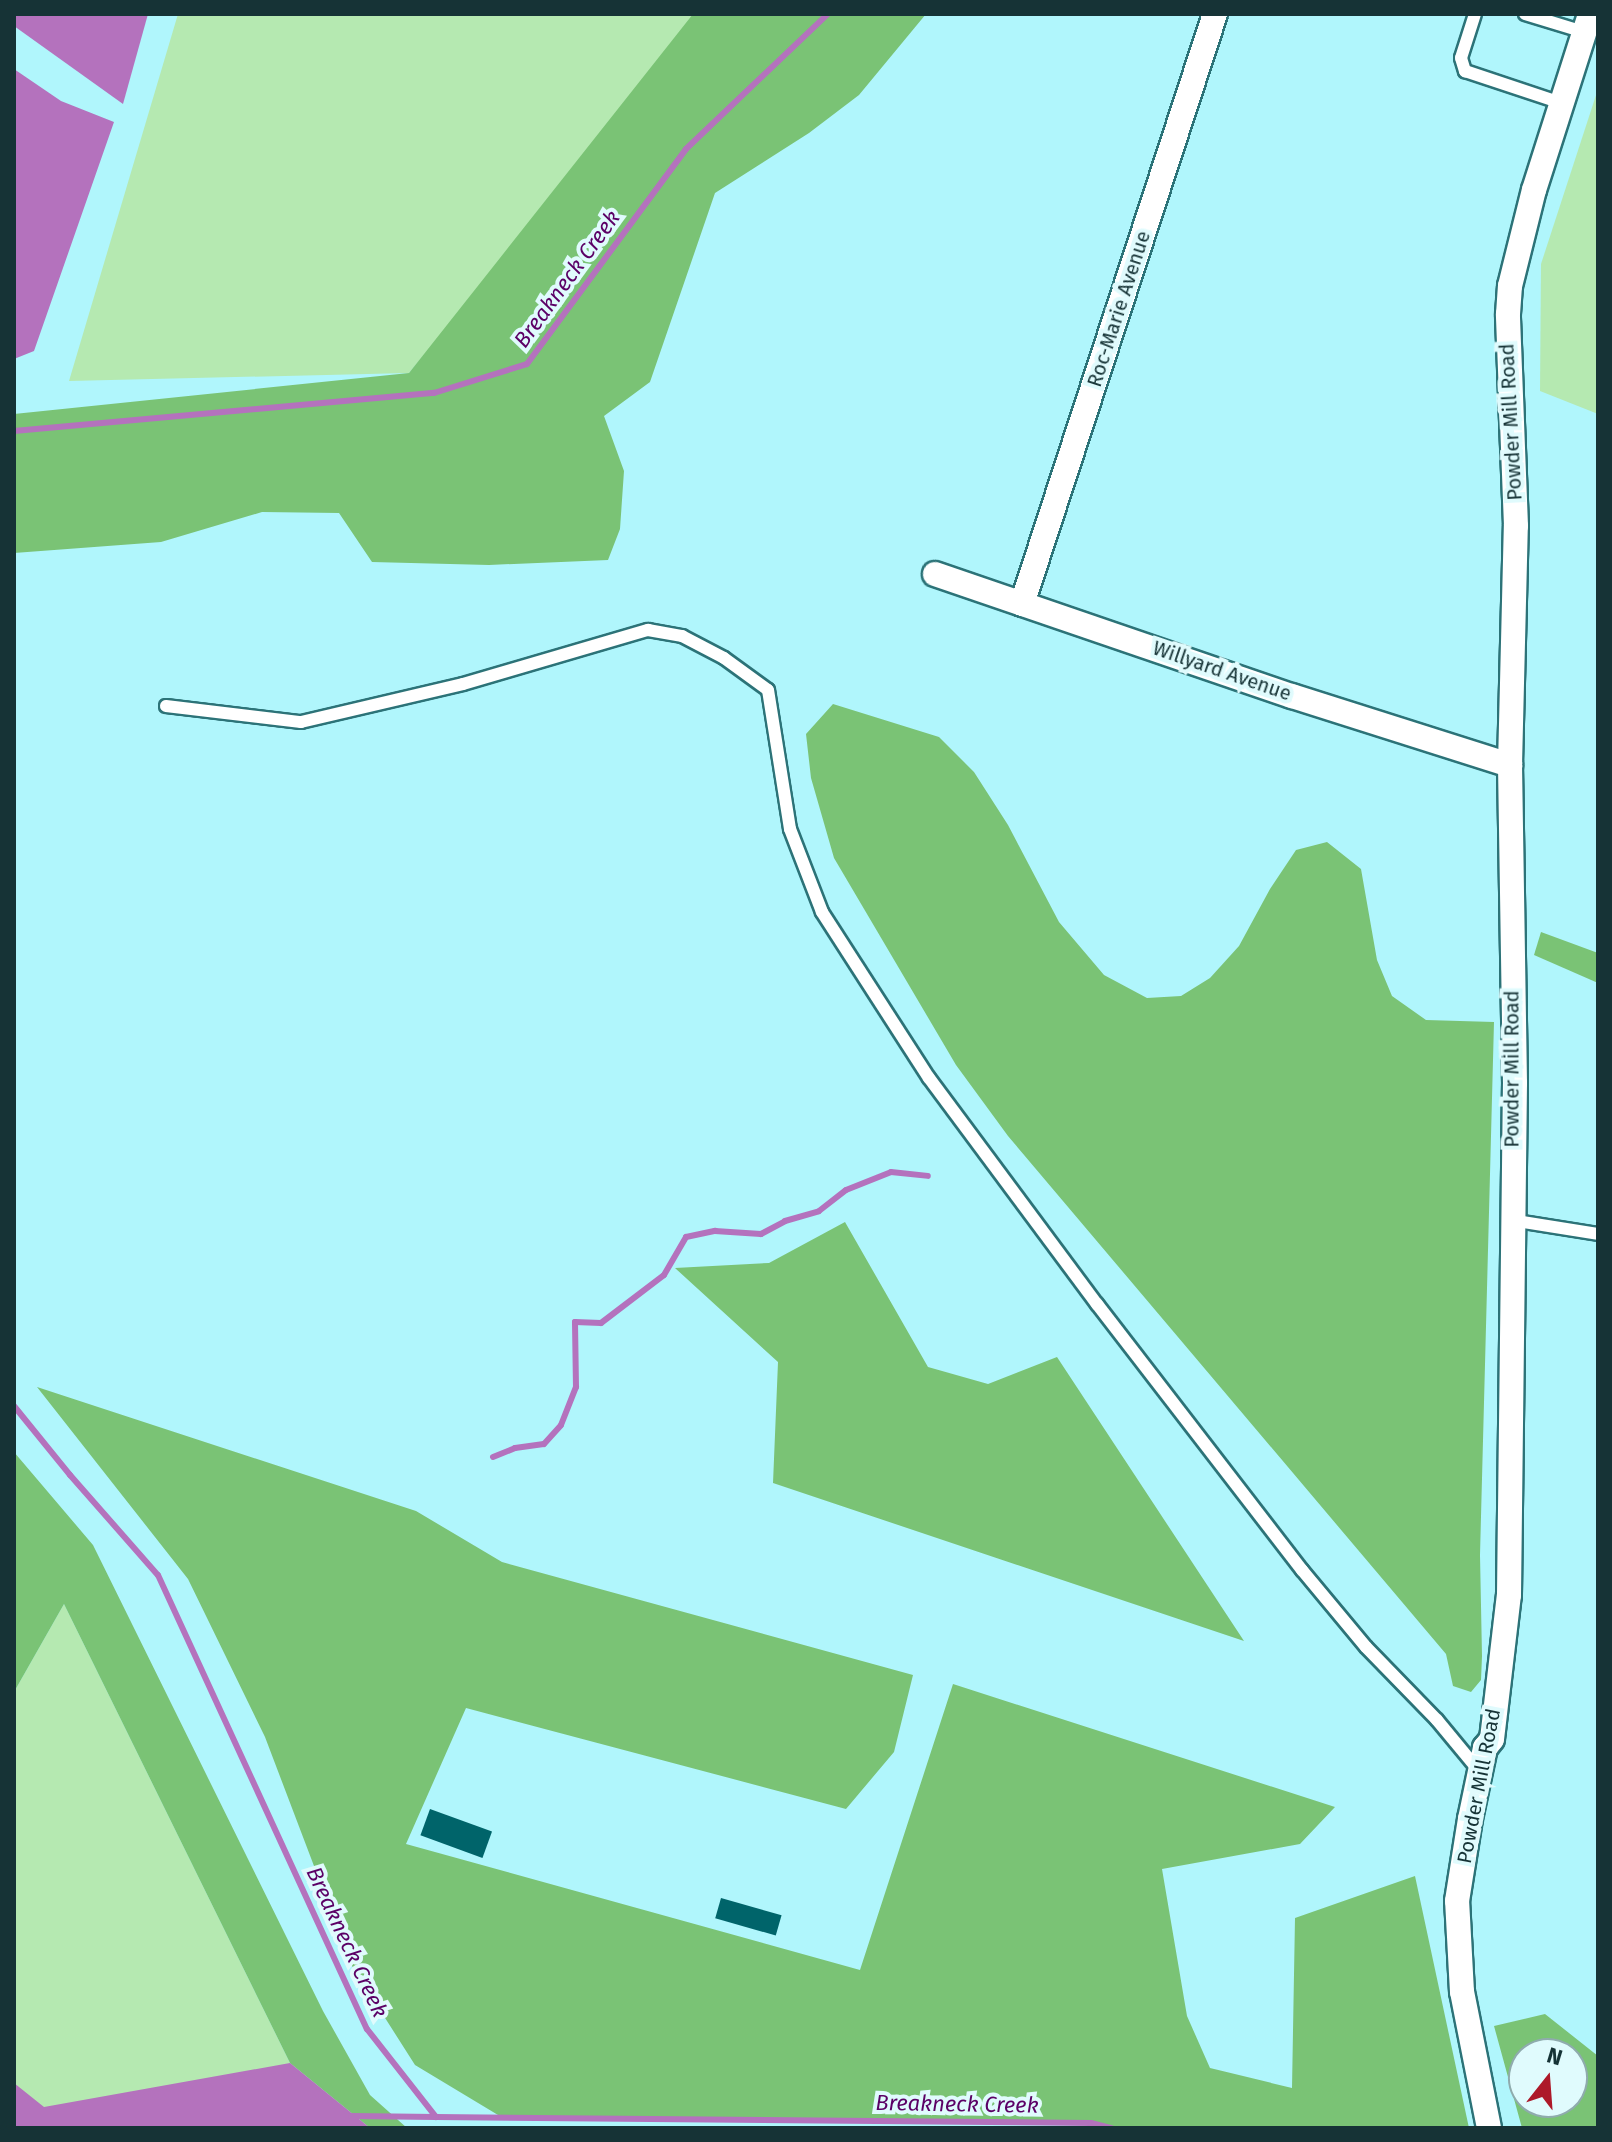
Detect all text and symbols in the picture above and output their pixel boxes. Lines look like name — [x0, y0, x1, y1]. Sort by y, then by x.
water label: Breakneck Creek — [508, 205, 626, 353]
street label: Roc-Marie Avenue — [1082, 228, 1156, 390]
street label: Powder Mill Road — [1495, 343, 1527, 501]
street label: Willyard Avenue — [1150, 636, 1294, 706]
street label: Powder Mill Road — [1500, 990, 1524, 1148]
street label: Powder Mill Road — [1452, 1707, 1506, 1865]
water label: Breakneck Creek — [301, 1863, 393, 2021]
north arrow — [1508, 2038, 1588, 2118]
text: N — [1544, 2041, 1566, 2072]
water label: Breakneck Creek — [875, 2089, 1039, 2119]

